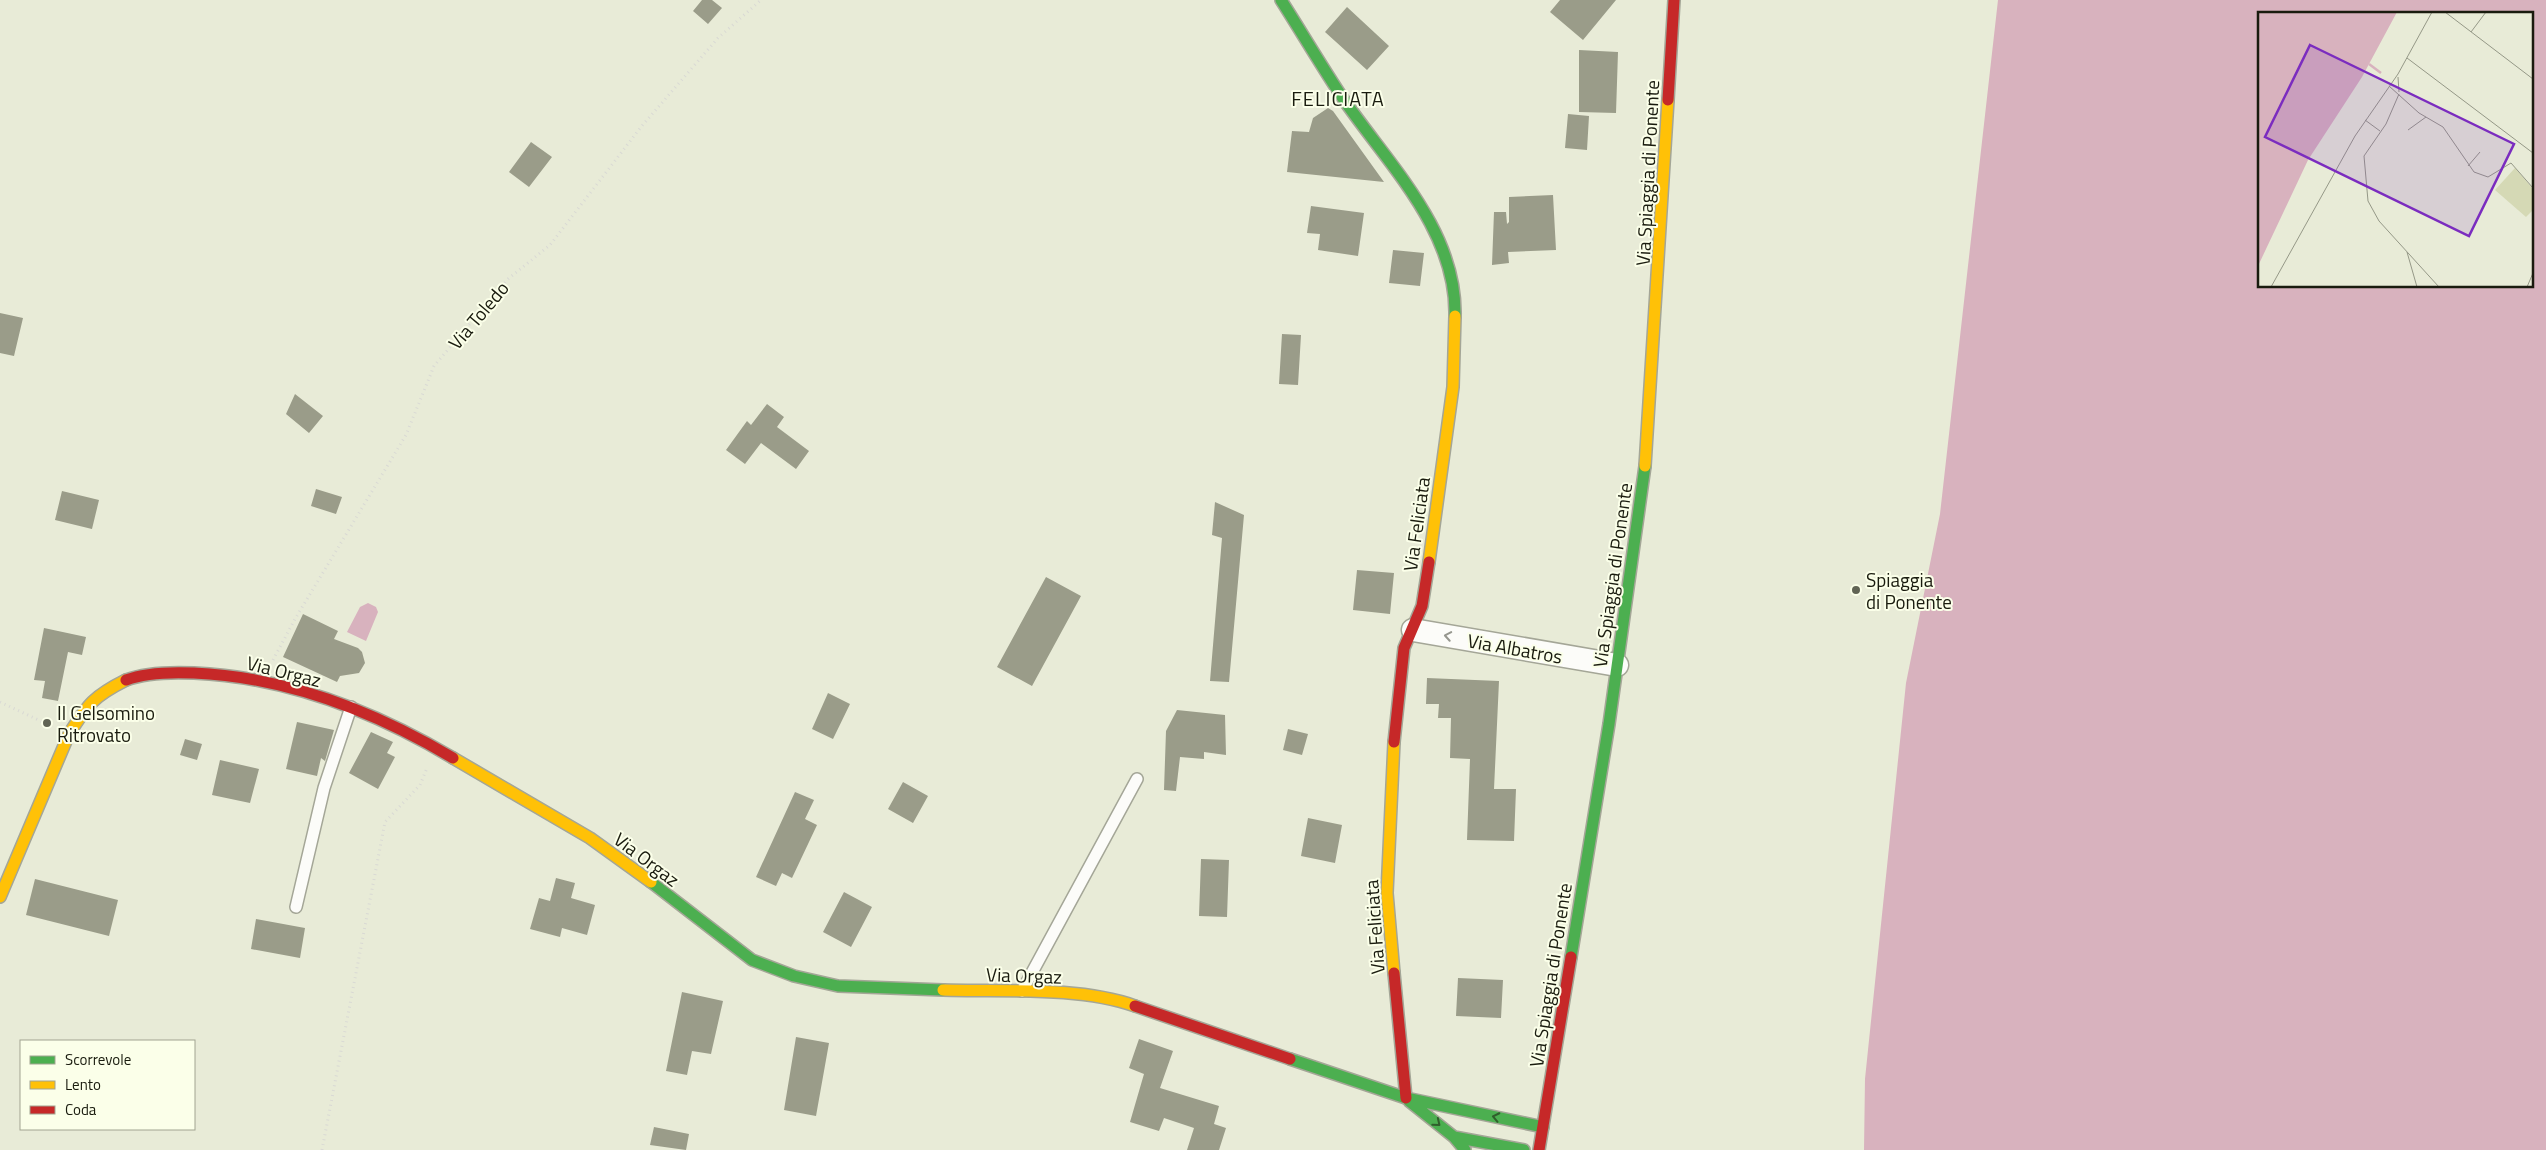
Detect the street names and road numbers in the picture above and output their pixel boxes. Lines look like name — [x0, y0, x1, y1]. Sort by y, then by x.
street label: Via Spiaggia di Ponente — [1628, 79, 1666, 267]
street label: Via Toledo — [441, 275, 515, 355]
street label: Via Feliciata — [1395, 475, 1437, 573]
street label: Via Spiaggia di Ponente — [1585, 481, 1639, 669]
street label: Via Albatros — [1465, 625, 1565, 671]
street label: Via Orgaz — [244, 648, 324, 694]
street label: Via Orgaz — [608, 825, 686, 893]
street label: Via Feliciata — [1356, 878, 1392, 975]
street label: Via Spiaggia di Ponente — [1521, 881, 1579, 1069]
street label: Via Orgaz — [986, 959, 1062, 991]

